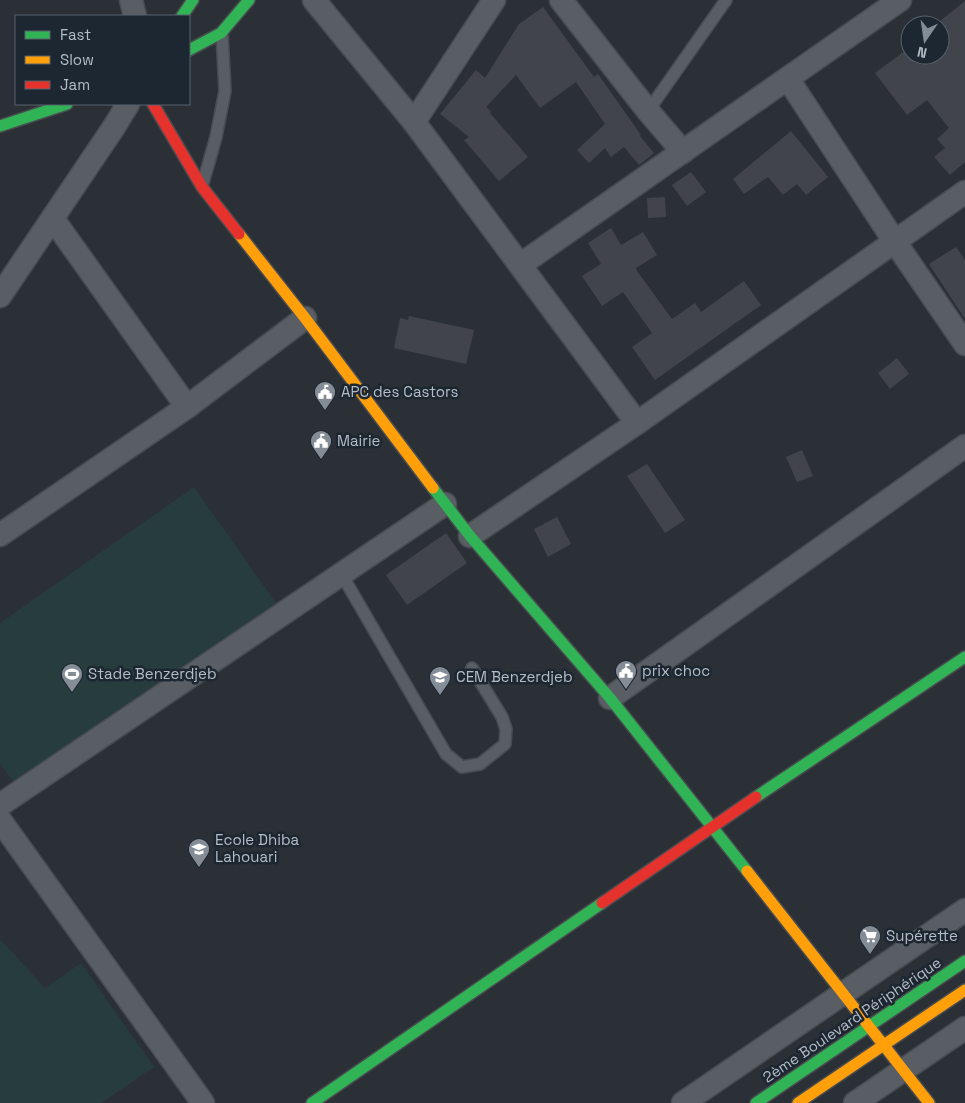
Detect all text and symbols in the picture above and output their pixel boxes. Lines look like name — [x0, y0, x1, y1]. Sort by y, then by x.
legend — [15, 15, 190, 105]
north arrow — [900, 15, 950, 65]
text: Fast — [60, 25, 91, 44]
text: N — [915, 43, 929, 62]
text: Slow — [60, 50, 94, 69]
text: Jam — [60, 75, 90, 94]
public building icon: APC des Castors — [313, 380, 337, 411]
place label: APC des Castors — [341, 382, 459, 401]
public building icon: Mairie — [309, 429, 333, 460]
place label: Mairie — [337, 431, 381, 450]
public building icon: prix choc — [614, 659, 638, 690]
place label: prix choc — [642, 661, 710, 680]
sports icon: Stade Benzerdjeb — [60, 662, 84, 693]
place label: Stade Benzerdjeb — [88, 664, 217, 683]
school or university icon: CEM Benzerdjeb — [428, 665, 452, 696]
place label: CEM Benzerdjeb — [456, 667, 573, 686]
place label: Ecole Dhiba Lahouari — [215, 830, 300, 866]
school or university icon: Ecole Dhiba Lahouari — [187, 837, 211, 868]
supermarket icon: Supérette — [858, 924, 882, 955]
place label: Supérette — [886, 926, 958, 945]
street label: 2ème Boulevard Périphérique — [759, 953, 945, 1087]

